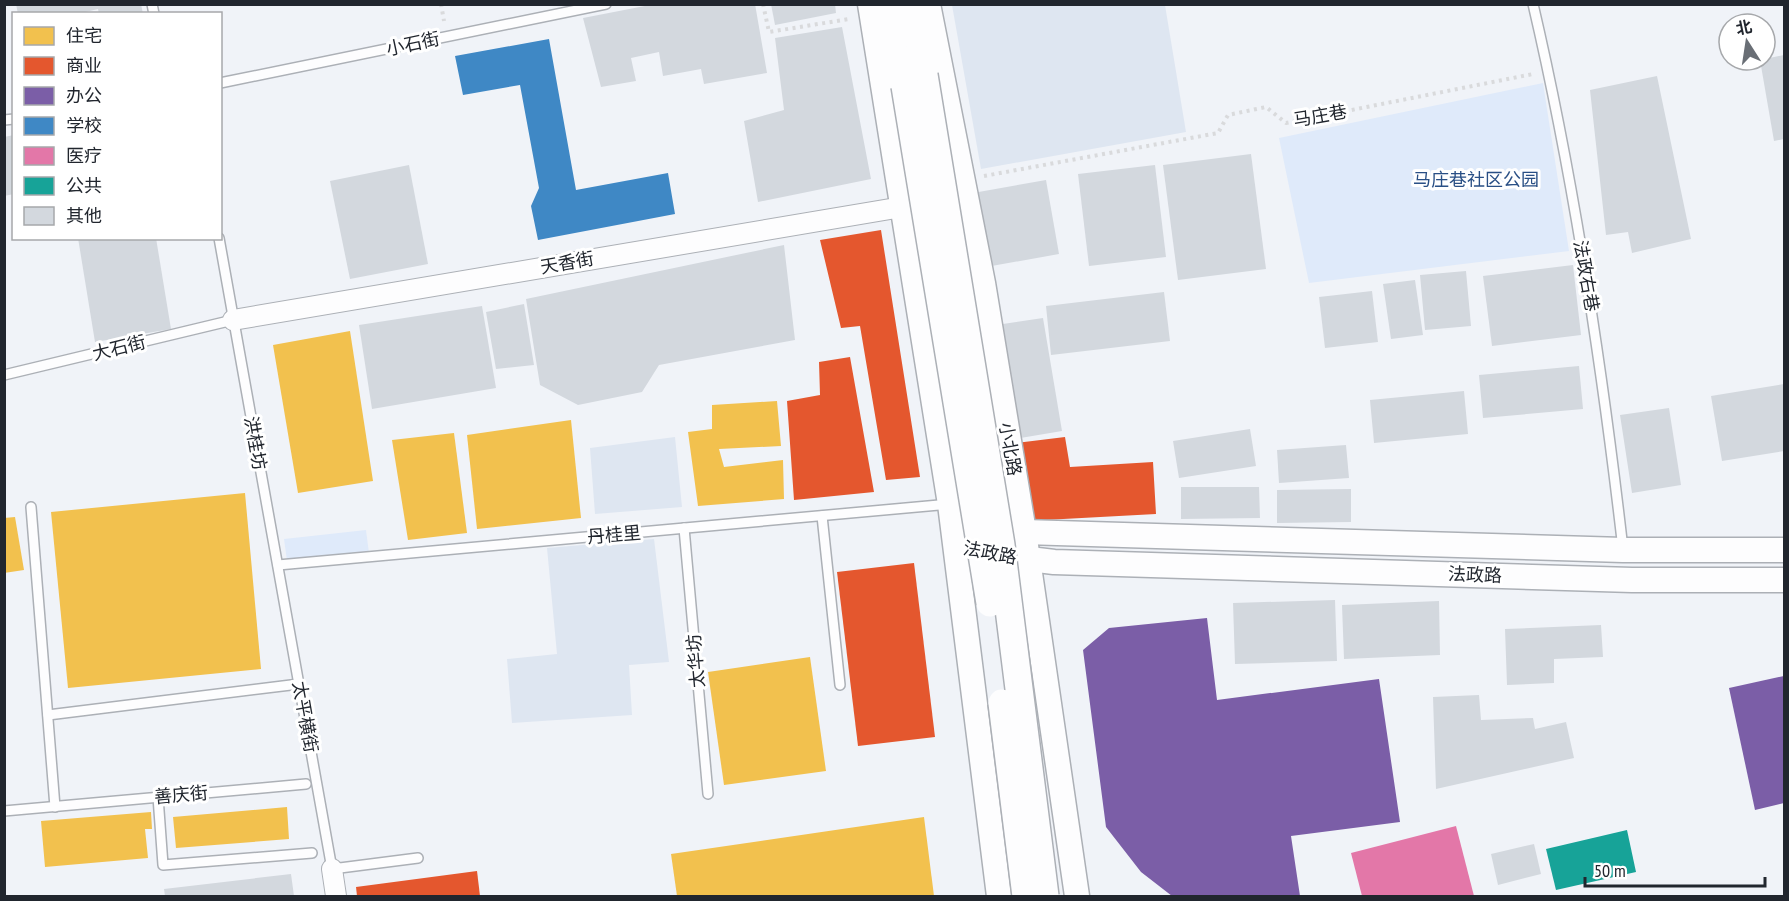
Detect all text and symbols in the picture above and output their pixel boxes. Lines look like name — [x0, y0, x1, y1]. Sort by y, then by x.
legend — [12, 12, 222, 240]
north arrow — [1717, 12, 1777, 72]
text: 北 — [1734, 16, 1754, 39]
text: 住宅 — [66, 24, 102, 47]
street label: 小石街 — [384, 27, 442, 60]
text: 商业 — [66, 54, 102, 77]
text: 办公 — [66, 84, 102, 107]
street label: 马庄巷 — [1291, 99, 1348, 132]
text: 学校 — [66, 114, 102, 137]
text: 医疗 — [66, 144, 102, 167]
park label: 马庄巷社区公园 — [1413, 168, 1539, 191]
text: 公共 — [66, 174, 102, 197]
text: 其他 — [66, 204, 102, 227]
street label: 法政右巷 — [1569, 238, 1604, 313]
street label: 天香街 — [538, 246, 595, 279]
street label: 大石街 — [90, 330, 148, 365]
street label: 洪桂坊 — [239, 414, 272, 471]
street label: 小北路 — [994, 420, 1027, 477]
street label: 丹桂里 — [586, 521, 642, 548]
street label: 法政路 — [961, 536, 1019, 569]
street label: 法政路 — [1448, 562, 1502, 587]
street label: 太华坊 — [682, 633, 709, 689]
street label: 太平横街 — [288, 679, 323, 754]
street label: 善庆街 — [153, 781, 209, 808]
scale bar — [1585, 850, 1765, 888]
text: 50 m — [1594, 859, 1626, 882]

